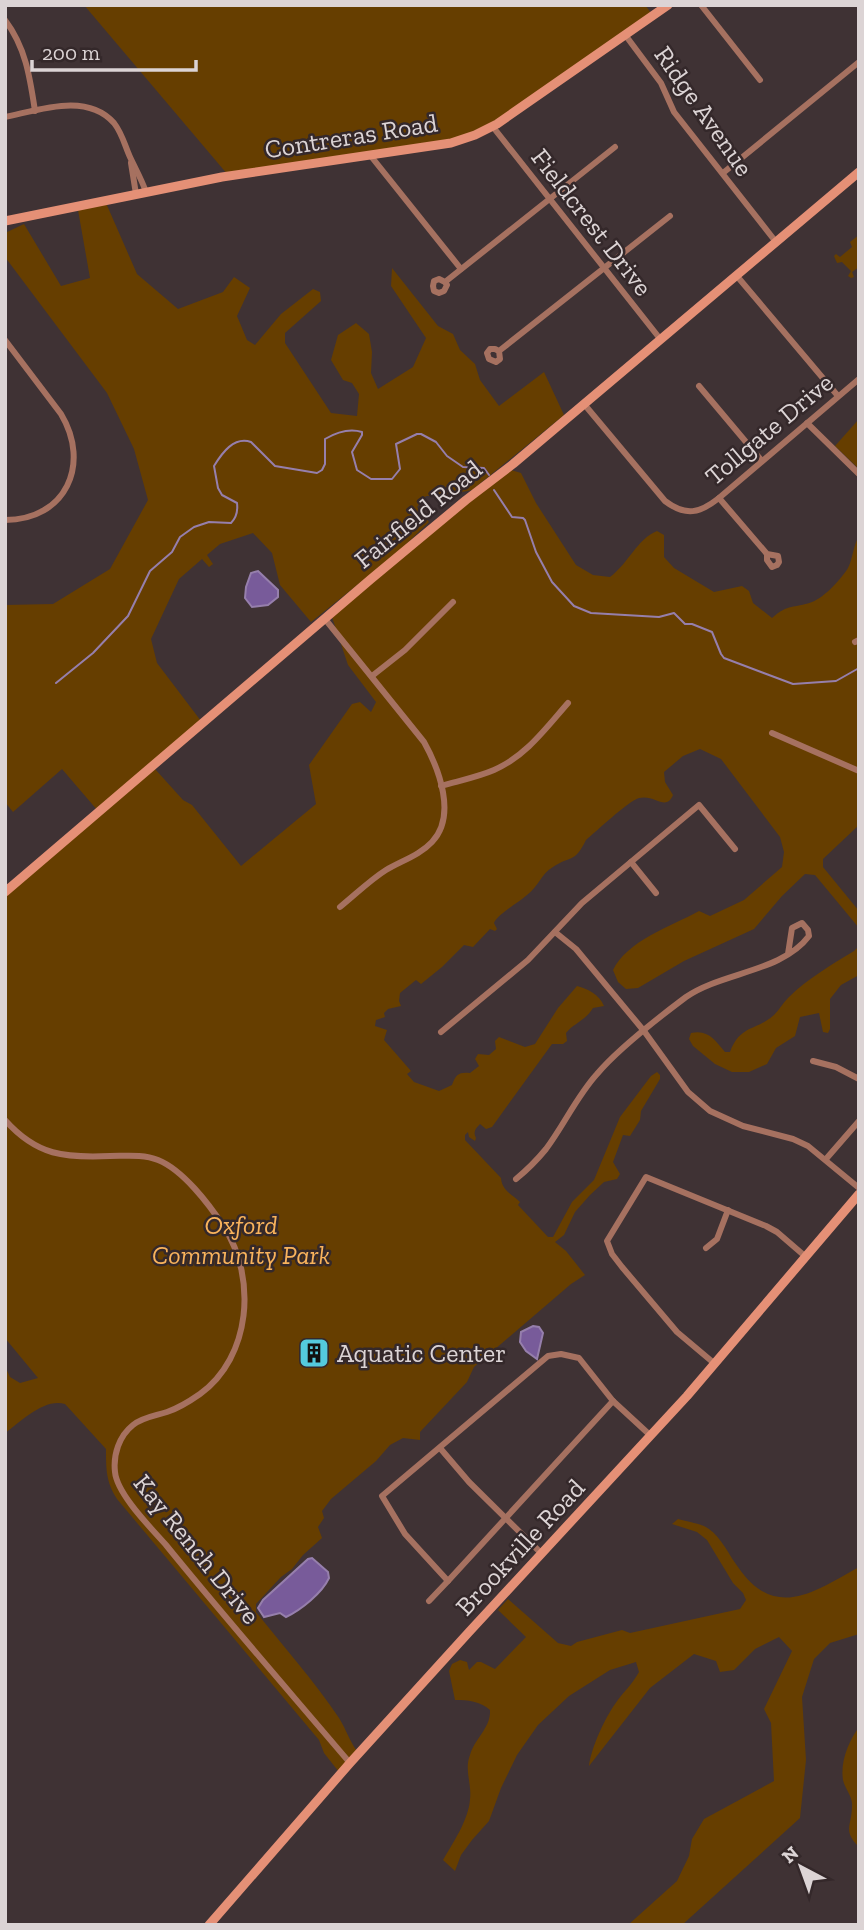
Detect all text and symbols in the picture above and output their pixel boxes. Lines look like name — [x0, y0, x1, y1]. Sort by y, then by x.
scale bar — [32, 28, 196, 72]
text: 200 m — [42, 40, 100, 65]
street label: Ridge Avenue — [647, 40, 761, 182]
street label: Contreras Road — [262, 107, 440, 165]
street label: Fieldcrest Drive — [524, 142, 660, 302]
street label: Tollgate Drive — [698, 366, 840, 492]
street label: Fairfield Road — [348, 453, 488, 575]
park label: Oxford Community Park — [152, 1209, 330, 1271]
building icon: Aquatic Center — [297, 1336, 331, 1370]
place label: Aquatic Center — [337, 1337, 506, 1369]
street label: Kay Rench Drive — [127, 1468, 267, 1630]
street label: Brookville Road — [449, 1472, 591, 1622]
north arrow — [766, 1832, 836, 1902]
text: N — [777, 1841, 803, 1868]

